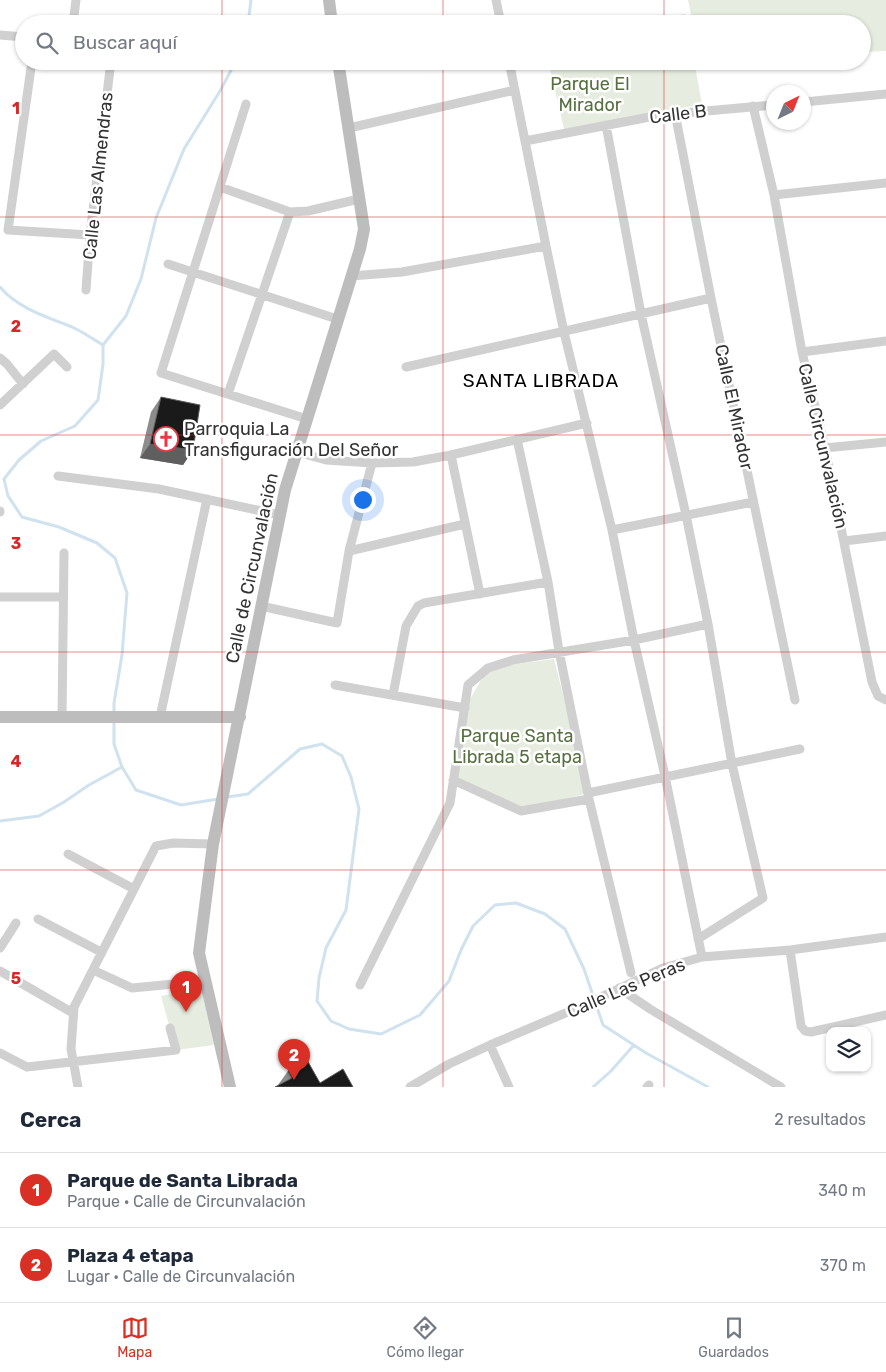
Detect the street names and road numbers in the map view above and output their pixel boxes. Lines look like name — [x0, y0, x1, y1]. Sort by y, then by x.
street label: Calle Las Almendras — [78, 91, 118, 261]
street label: Calle B — [648, 100, 708, 128]
street label: Calle El Mirador — [710, 342, 758, 472]
street label: Calle Circunvalación — [793, 361, 853, 531]
street label: Calle de Circunvalación — [221, 471, 283, 665]
street label: Calle Las Peras — [564, 953, 688, 1023]

